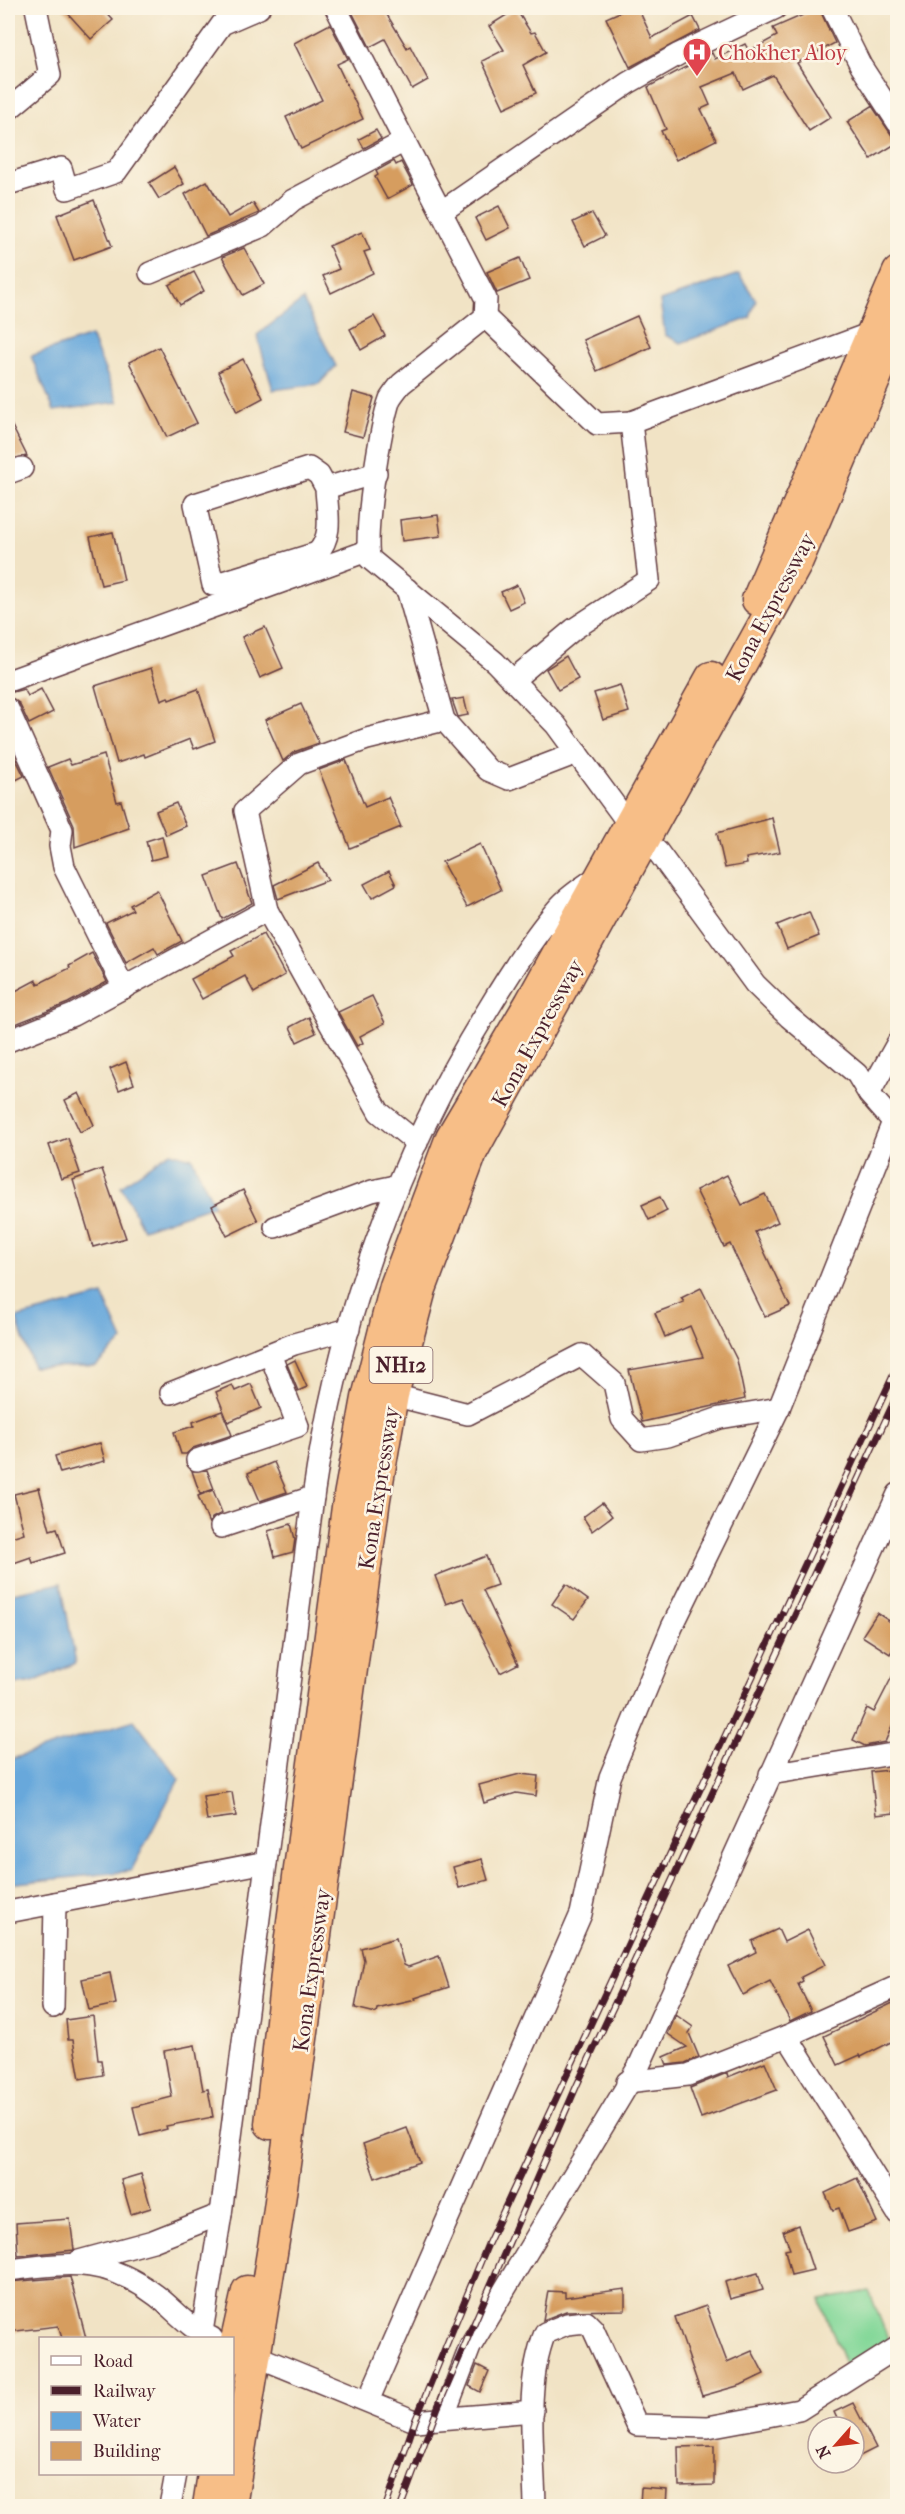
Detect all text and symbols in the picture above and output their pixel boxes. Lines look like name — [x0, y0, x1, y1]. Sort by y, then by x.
hospital icon: Chokher Aloy — [681, 36, 713, 78]
place label: Chokher Aloy — [718, 40, 848, 66]
street label: Kona Expressway — [721, 527, 822, 686]
street label: Kona Expressway — [487, 954, 590, 1112]
road number: NH12 — [370, 1347, 432, 1383]
street label: Kona Expressway — [353, 1403, 405, 1572]
street label: Kona Expressway — [288, 1885, 337, 2054]
legend — [39, 2337, 234, 2475]
text: Road — [93, 2351, 133, 2372]
text: Railway — [93, 2381, 157, 2402]
text: Water — [92, 2411, 141, 2432]
north arrow — [806, 2415, 866, 2475]
text: Building — [93, 2441, 161, 2462]
text: N — [812, 2441, 834, 2462]

